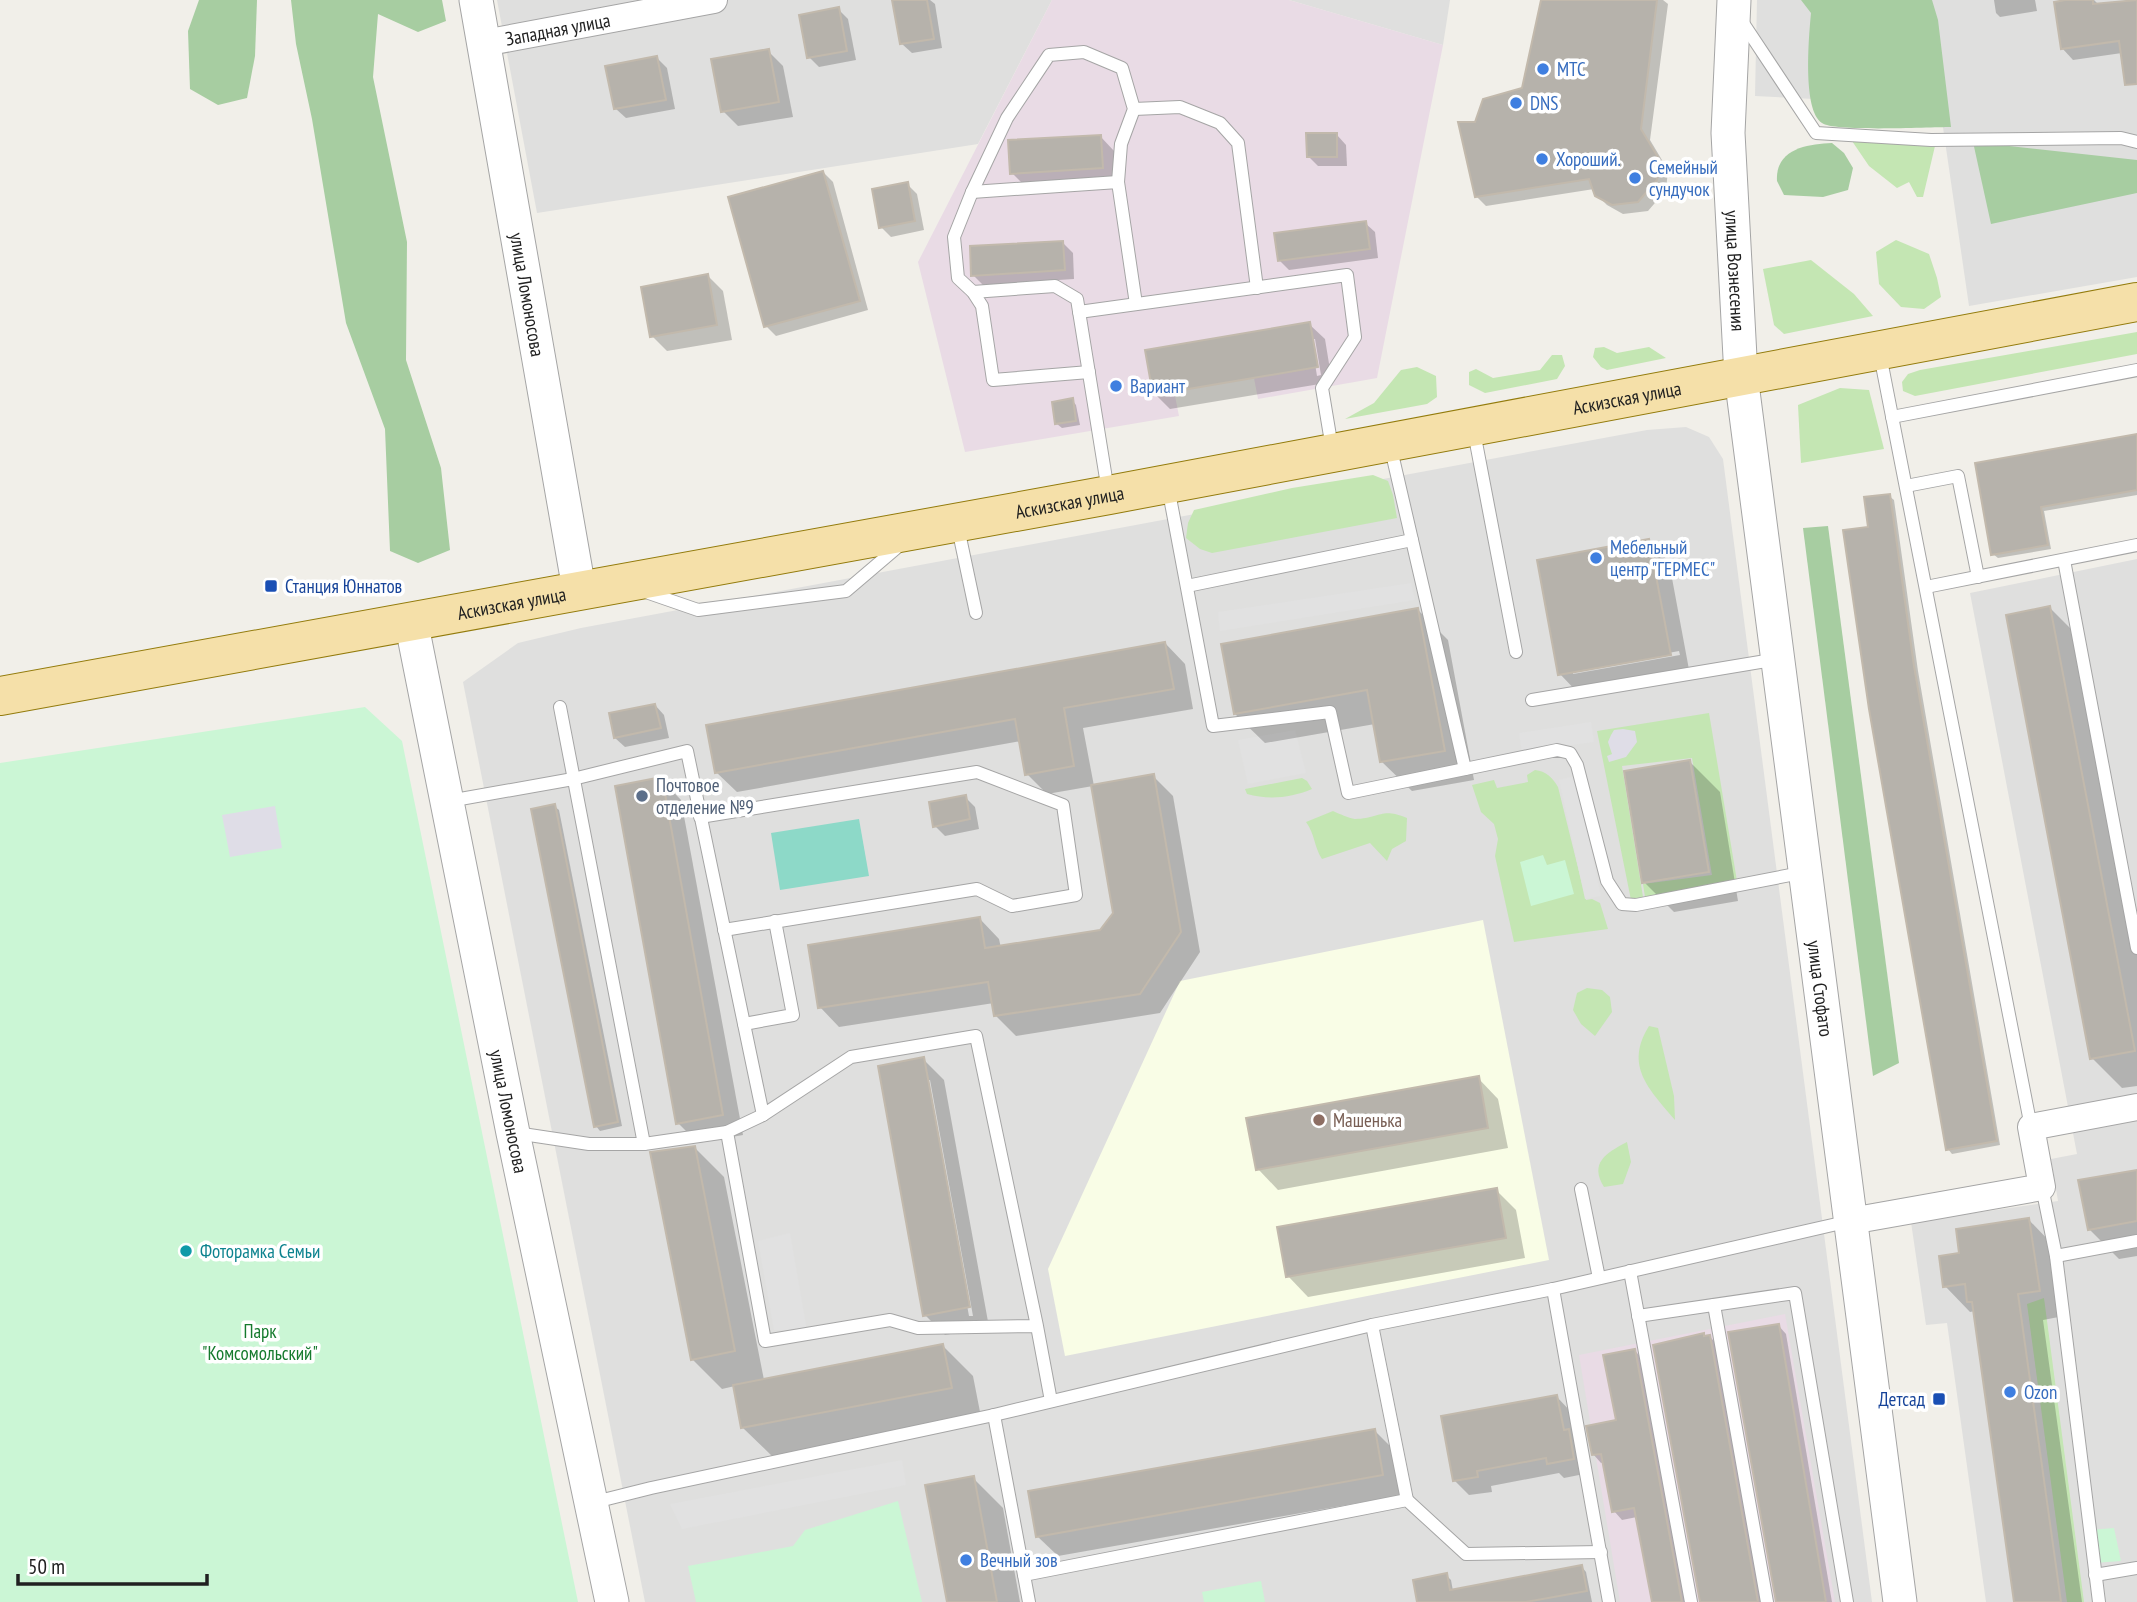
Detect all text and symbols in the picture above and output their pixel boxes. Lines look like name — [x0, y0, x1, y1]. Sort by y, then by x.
street label: Западная улица — [503, 8, 612, 51]
place label: МТС — [1557, 57, 1586, 81]
marker: МТС — [1535, 61, 1551, 77]
place label: DNS — [1530, 91, 1558, 115]
marker: DNS — [1508, 95, 1524, 111]
place label: Хороший. — [1556, 147, 1621, 171]
marker: Хороший. — [1534, 151, 1550, 167]
place label: Семейный сундучок — [1649, 155, 1718, 201]
marker: Семейный сундучок — [1627, 170, 1643, 186]
street label: улица Вознесения — [1720, 210, 1751, 332]
street label: улица Ломоносова — [505, 231, 550, 358]
place label: Вариант — [1130, 374, 1186, 398]
street label: Аскизская улица — [1571, 376, 1683, 420]
marker: Вариант — [1108, 378, 1124, 394]
street label: Аскизская улица — [1013, 480, 1126, 524]
place label: Мебельный центр "ГЕРМЕС" — [1610, 535, 1715, 581]
marker: Мебельный центр "ГЕРМЕС" — [1588, 550, 1604, 566]
place label: Станция Юннатов — [285, 574, 402, 598]
marker: Станция Юннатов — [263, 578, 279, 594]
street label: Аскизская улица — [455, 582, 568, 625]
place label: Почтовое отделение №9 — [656, 773, 754, 819]
marker: Почтовое отделение №9 — [634, 788, 650, 804]
street label: улица Стофато — [1802, 939, 1839, 1038]
street label: улица Ломоносова — [485, 1048, 533, 1175]
place label: Машенька — [1333, 1108, 1402, 1132]
marker: Машенька — [1311, 1112, 1327, 1128]
place label: Фоторамка Семьи — [200, 1239, 320, 1263]
marker: Фоторамка Семьи — [178, 1243, 194, 1259]
park label: Парк "Комсомольский" — [202, 1319, 318, 1365]
place label: Ozon — [2024, 1380, 2057, 1404]
marker: Ozon — [2002, 1384, 2018, 1400]
place label: Детсад — [1879, 1387, 1926, 1411]
marker: Детсад — [1931, 1391, 1947, 1407]
scale bar — [18, 1542, 206, 1586]
place label: Вечный зов — [980, 1548, 1058, 1572]
marker: Вечный зов — [958, 1552, 974, 1568]
text: 50 m — [28, 1553, 65, 1580]

